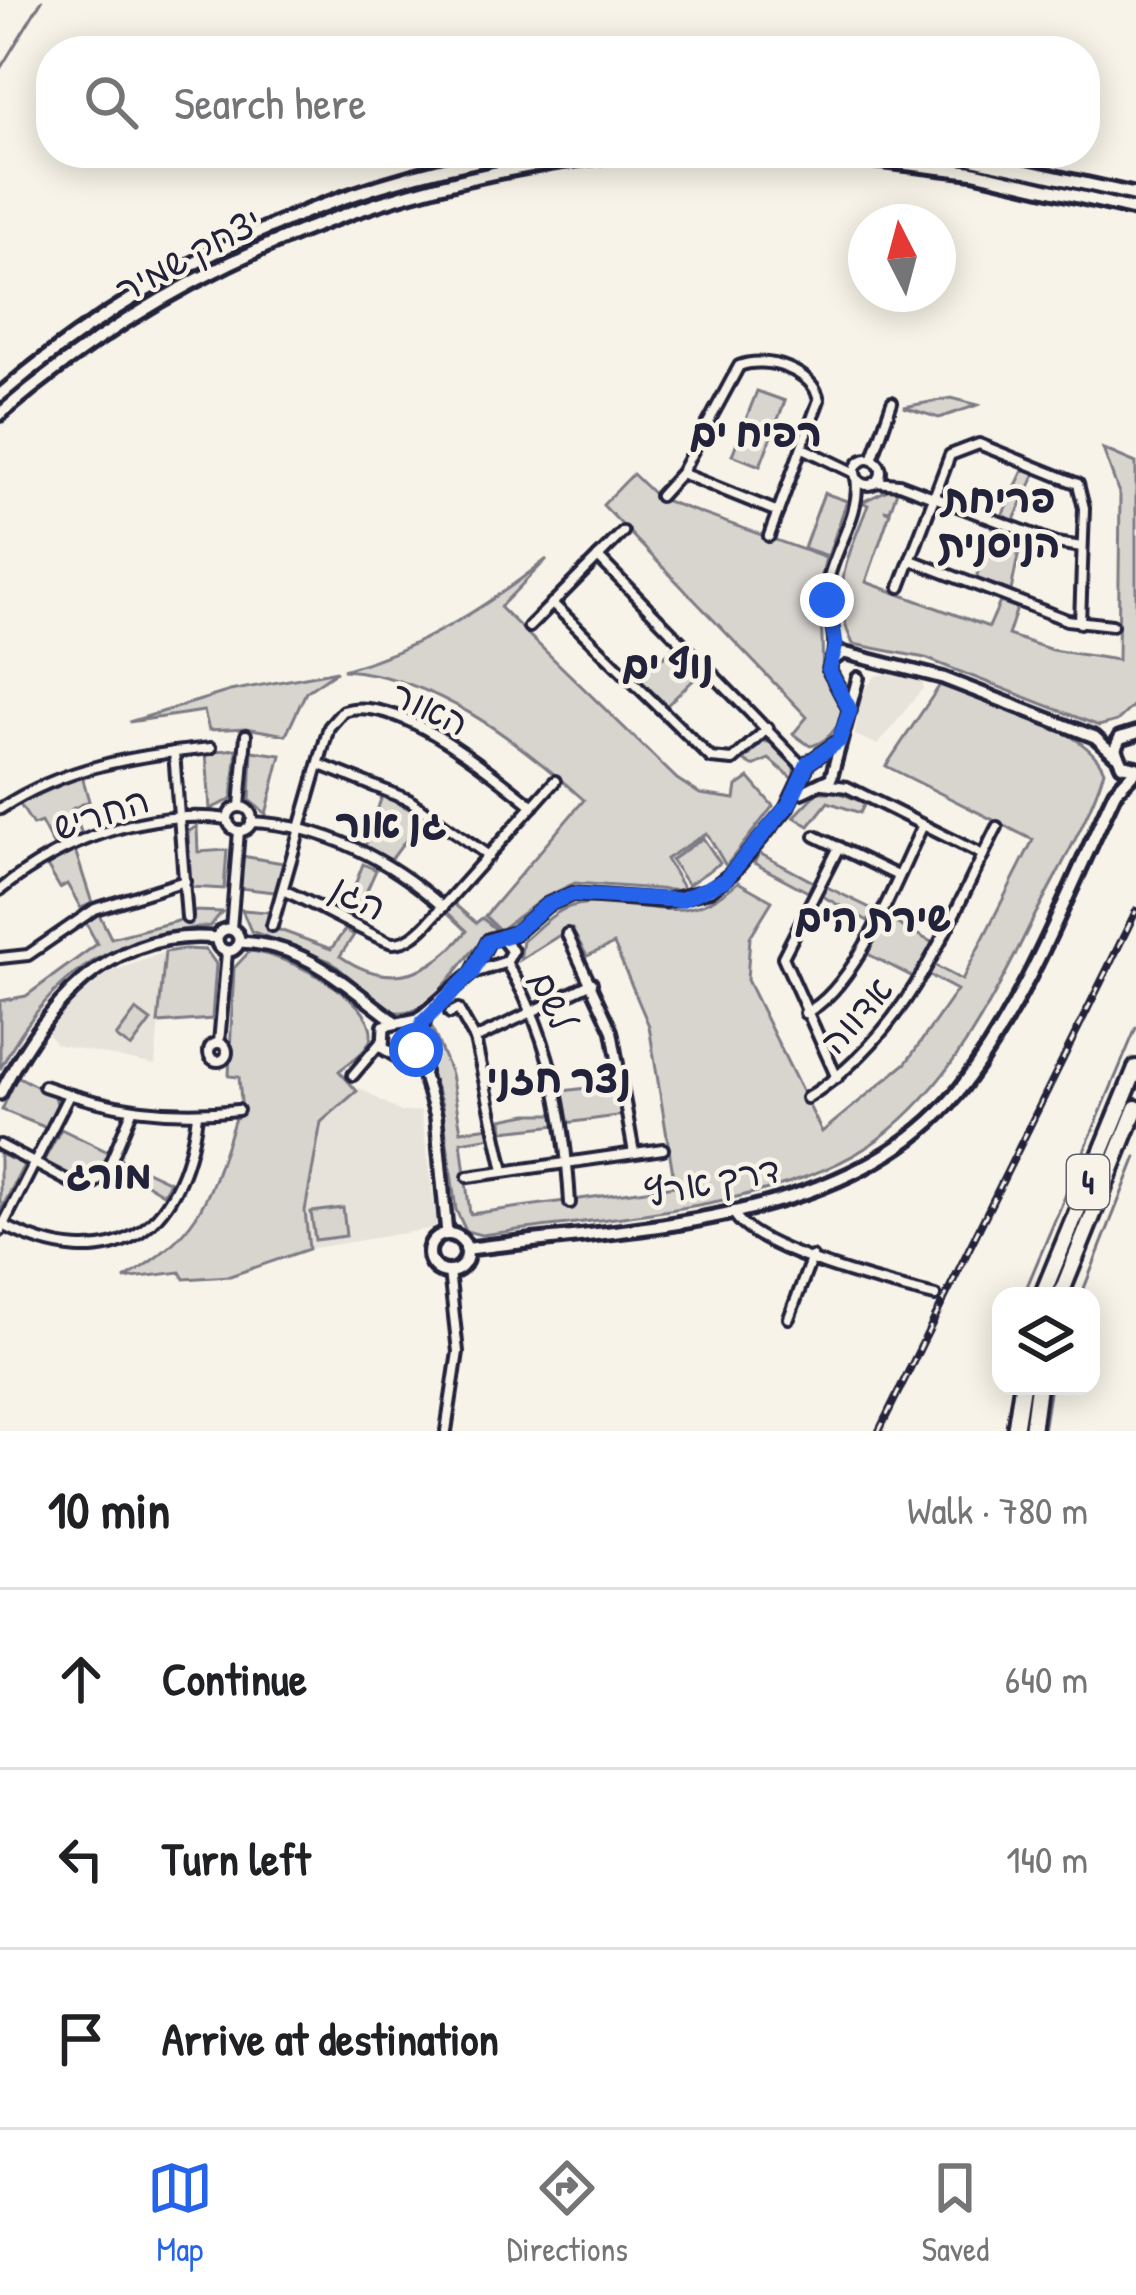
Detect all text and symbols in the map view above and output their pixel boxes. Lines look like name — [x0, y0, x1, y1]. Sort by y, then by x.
search box — [36, 36, 1100, 168]
icon: search — [78, 69, 144, 135]
text: Search here — [174, 72, 366, 133]
street label: יצחק שמיר — [106, 196, 269, 313]
north arrow — [848, 204, 956, 312]
district label: רפיח ים — [690, 405, 822, 458]
district label: פריחת הניסנית — [938, 471, 1060, 569]
route end — [800, 573, 854, 627]
district label: נוף ים — [622, 637, 714, 690]
street label: האור — [384, 668, 477, 747]
street label: החריש — [47, 774, 155, 851]
district label: גן אור — [335, 796, 447, 849]
street label: הגן — [323, 862, 395, 931]
district label: שירת הים — [795, 890, 951, 943]
street label: לשם — [519, 962, 589, 1039]
street label: אדווה — [808, 965, 903, 1064]
route start — [389, 1023, 443, 1077]
district label: נצר חזני — [487, 1051, 631, 1104]
street label: דרך ארץ — [640, 1143, 784, 1218]
district label: מורג — [66, 1147, 152, 1200]
road number: 4 — [1067, 1155, 1109, 1209]
map controls — [992, 1287, 1100, 1395]
button: layers — [992, 1287, 1100, 1395]
text: 10 min — [48, 1475, 170, 1544]
text: Walk · 780 m — [907, 1483, 1088, 1536]
icon: ahead — [48, 1646, 114, 1712]
text: Continue — [162, 1648, 307, 1709]
text: 640 m — [1005, 1652, 1088, 1705]
icon: left — [48, 1826, 114, 1892]
text: Turn left — [162, 1828, 311, 1889]
text: 140 m — [1006, 1832, 1088, 1885]
icon: arrive — [48, 2006, 114, 2072]
text: Arrive at destination — [162, 2008, 499, 2069]
tab: Map — [147, 2155, 213, 2271]
tab: Directions — [507, 2155, 628, 2271]
tab: Saved — [922, 2155, 989, 2271]

